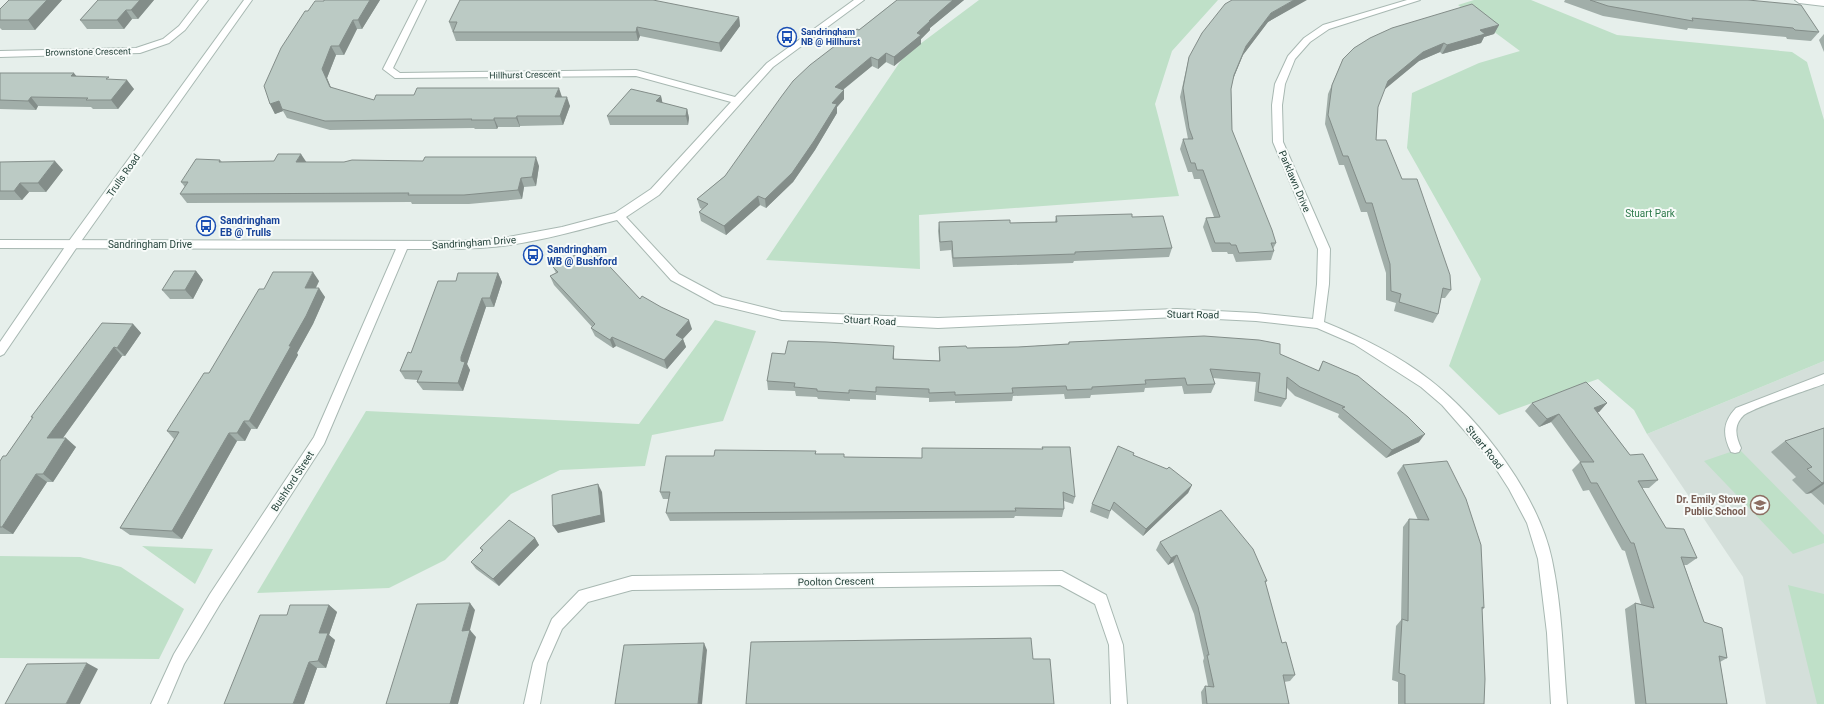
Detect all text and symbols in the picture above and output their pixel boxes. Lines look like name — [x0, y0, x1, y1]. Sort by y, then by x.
bus stop icon: Sandringham NB @ Hillhurst — [776, 26, 798, 48]
place label: Sandringham NB @ Hillhurst — [801, 27, 860, 47]
street label: Brownstone Crescent — [45, 46, 131, 58]
street label: Hillhurst Crescent — [489, 69, 561, 81]
street label: Parklawn Drive — [1277, 149, 1312, 214]
street label: Trulls Road — [105, 152, 142, 199]
park label: Stuart Park — [1625, 208, 1676, 219]
bus stop icon: Sandringham EB @ Trulls — [195, 215, 217, 237]
place label: Sandringham EB @ Trulls — [220, 215, 280, 238]
street label: Sandringham Drive — [432, 234, 516, 251]
street label: Sandringham Drive — [108, 239, 192, 250]
bus stop icon: Sandringham WB @ Bushford — [522, 244, 544, 266]
place label: Sandringham WB @ Bushford — [547, 244, 618, 267]
street label: Stuart Road — [1167, 309, 1219, 320]
street label: Stuart Road — [843, 314, 896, 327]
street label: Stuart Road — [1464, 423, 1505, 471]
street label: Bushford Street — [269, 449, 316, 513]
place label: Dr. Emily Stowe Public School — [1676, 494, 1747, 517]
school or university icon: Dr. Emily Stowe Public School — [1749, 494, 1771, 516]
street label: Poolton Crescent — [798, 575, 874, 588]

